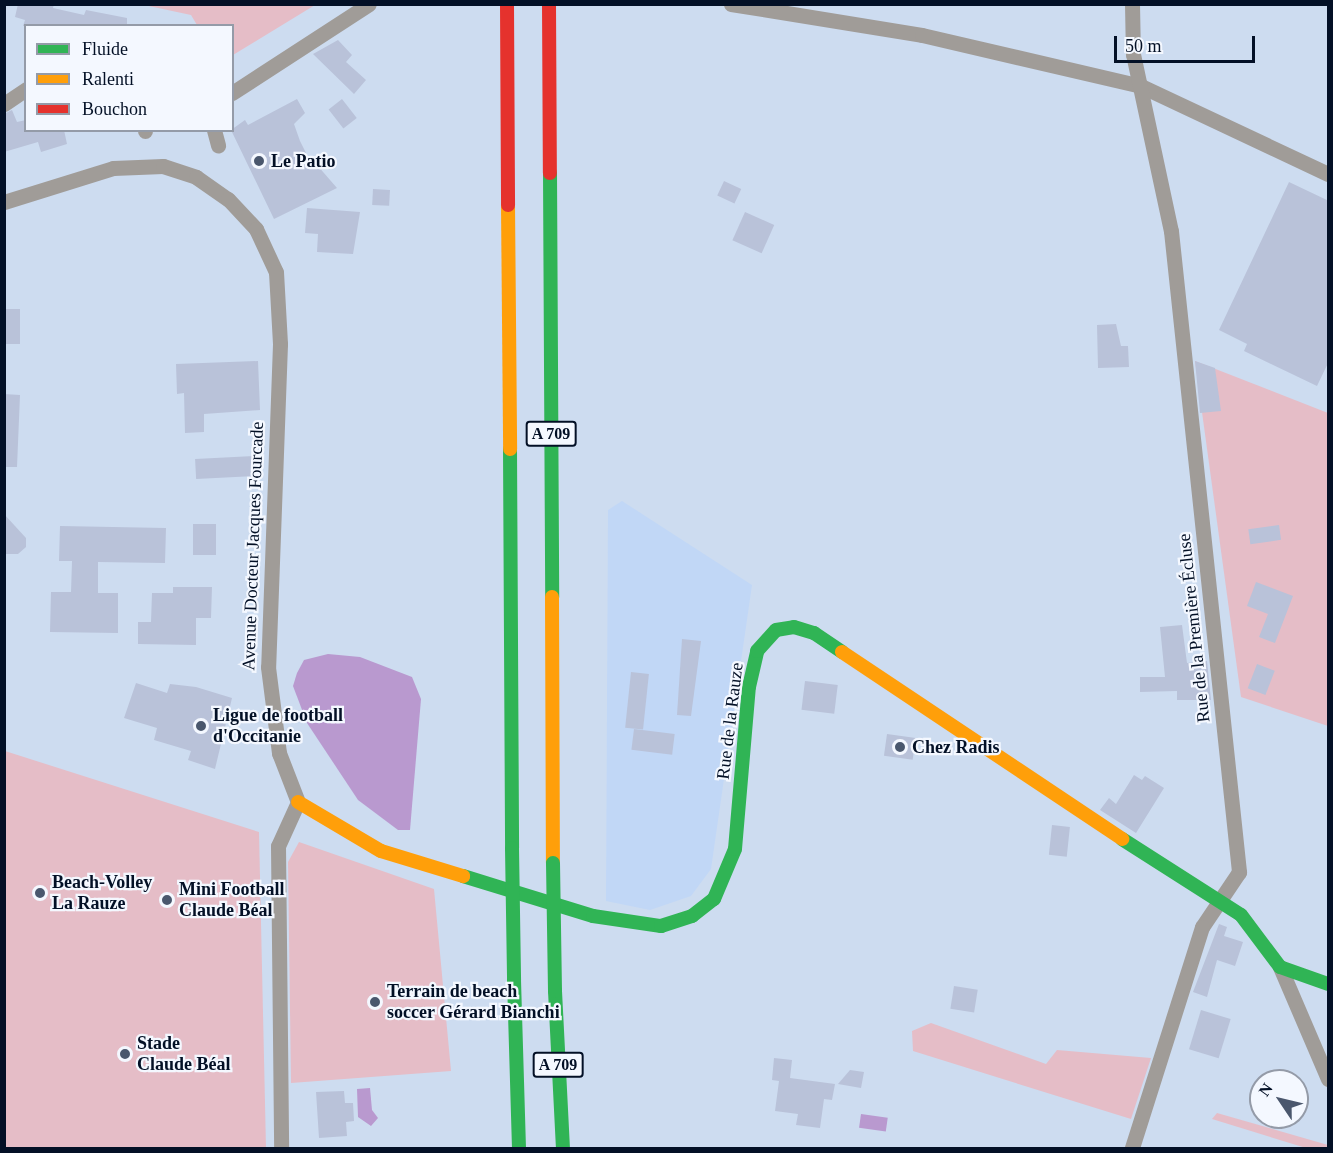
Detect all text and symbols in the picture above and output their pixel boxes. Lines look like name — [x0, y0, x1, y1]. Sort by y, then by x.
legend — [24, 24, 234, 132]
scale bar — [1117, 24, 1258, 62]
text: 50 m — [1125, 36, 1162, 56]
text: Fluide — [82, 39, 128, 59]
text: Ralenti — [82, 69, 134, 89]
text: Bouchon — [82, 99, 147, 119]
place label: Le Patio — [271, 150, 335, 172]
marker: Le Patio — [252, 154, 266, 168]
street label: Avenue Docteur Jacques Fourcade — [238, 421, 268, 671]
road number: A 709 — [524, 421, 578, 447]
street label: Rue de la Première Écluse — [1173, 532, 1215, 724]
street label: Rue de la Rauze — [712, 661, 748, 781]
place label: Ligue de football d'Occitanie — [213, 705, 343, 748]
marker: Ligue de football d'Occitanie — [194, 719, 208, 733]
place label: Chez Radis — [912, 736, 1000, 758]
marker: Chez Radis — [893, 740, 907, 754]
place label: Beach-Volley La Rauze — [52, 872, 152, 914]
place label: Mini Football Claude Béal — [179, 879, 285, 922]
marker: Beach-Volley La Rauze — [33, 886, 47, 900]
marker: Mini Football Claude Béal — [160, 893, 174, 907]
place label: Terrain de beach soccer Gérard Bianchi — [387, 981, 560, 1024]
marker: Terrain de beach soccer Gérard Bianchi — [368, 995, 382, 1009]
place label: Stade Claude Béal — [137, 1033, 231, 1076]
marker: Stade Claude Béal — [118, 1047, 132, 1061]
road number: A 709 — [531, 1052, 585, 1078]
north arrow — [1249, 1069, 1309, 1129]
text: N — [1255, 1080, 1276, 1099]

